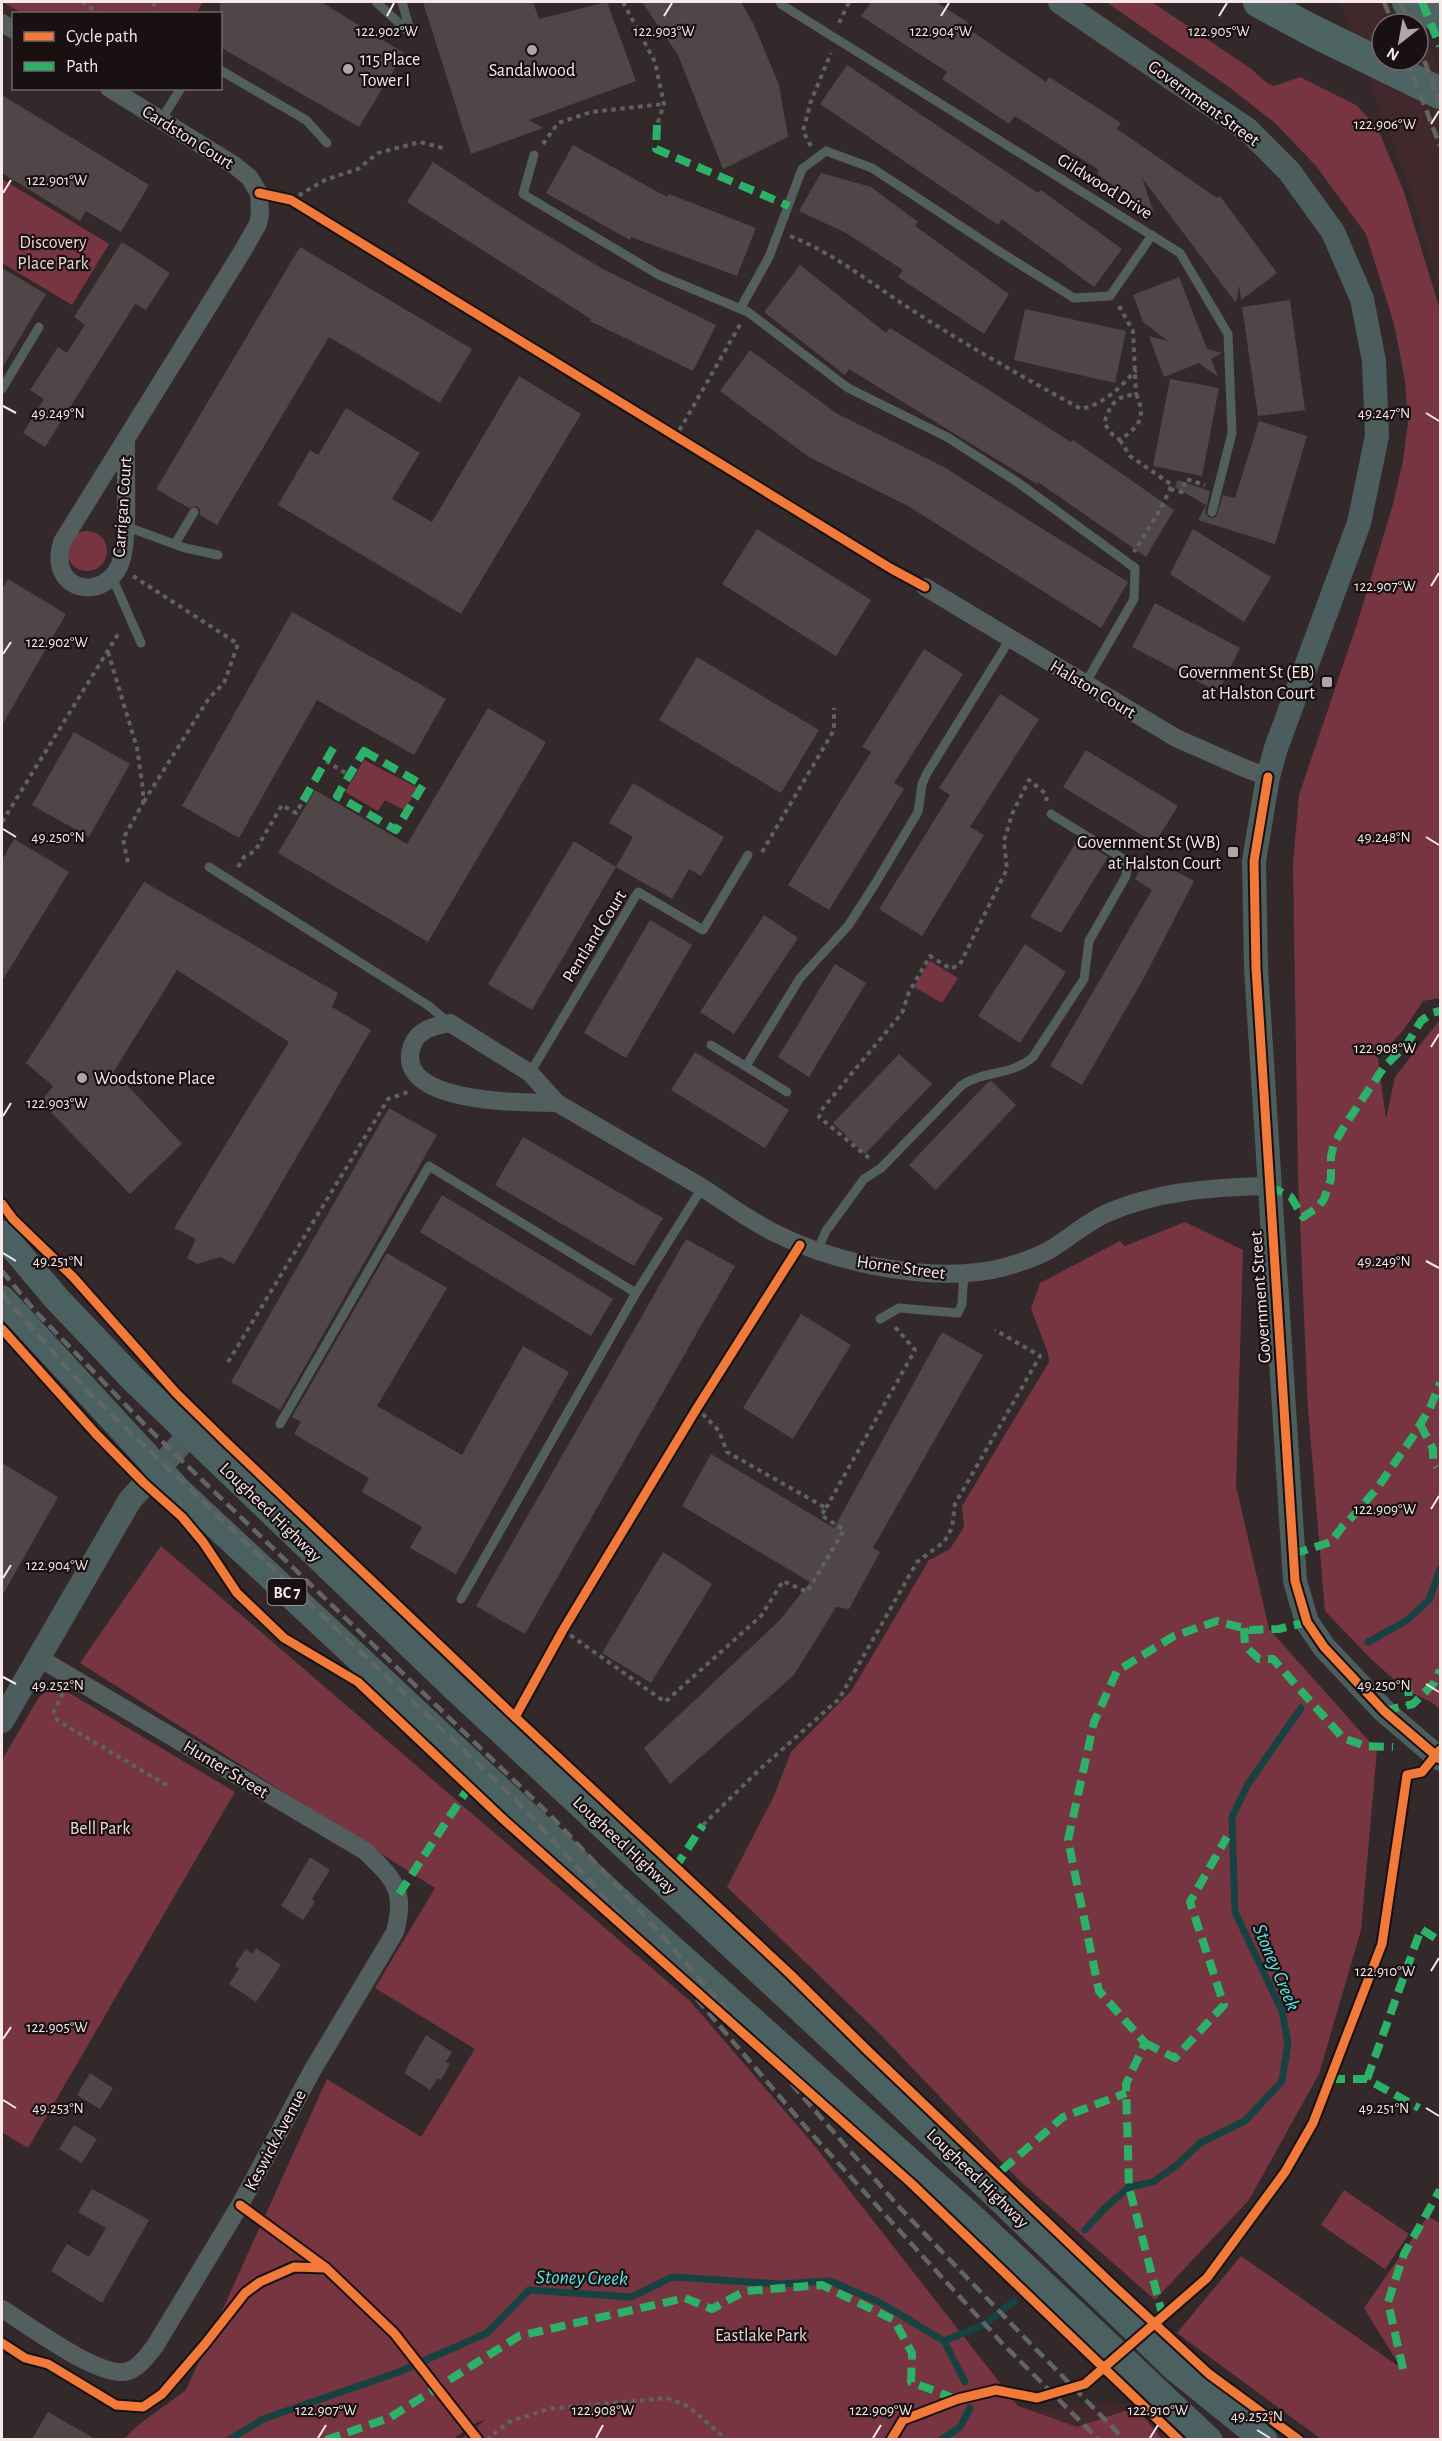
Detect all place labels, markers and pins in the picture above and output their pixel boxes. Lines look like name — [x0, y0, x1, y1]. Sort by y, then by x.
marker: Sandalwood — [525, 43, 539, 57]
place label: 115 Place Tower I — [360, 51, 420, 90]
marker: 115 Place Tower I — [341, 62, 355, 76]
place label: Sandalwood — [489, 62, 575, 80]
place label: Government St (EB) at Halston Court — [1178, 664, 1315, 703]
marker: Government St (EB) at Halston Court — [1320, 675, 1334, 689]
place label: Government St (WB) at Halston Court — [1077, 834, 1221, 873]
marker: Government St (WB) at Halston Court — [1226, 845, 1240, 859]
place label: Woodstone Place — [94, 1070, 215, 1088]
marker: Woodstone Place — [75, 1071, 89, 1085]

